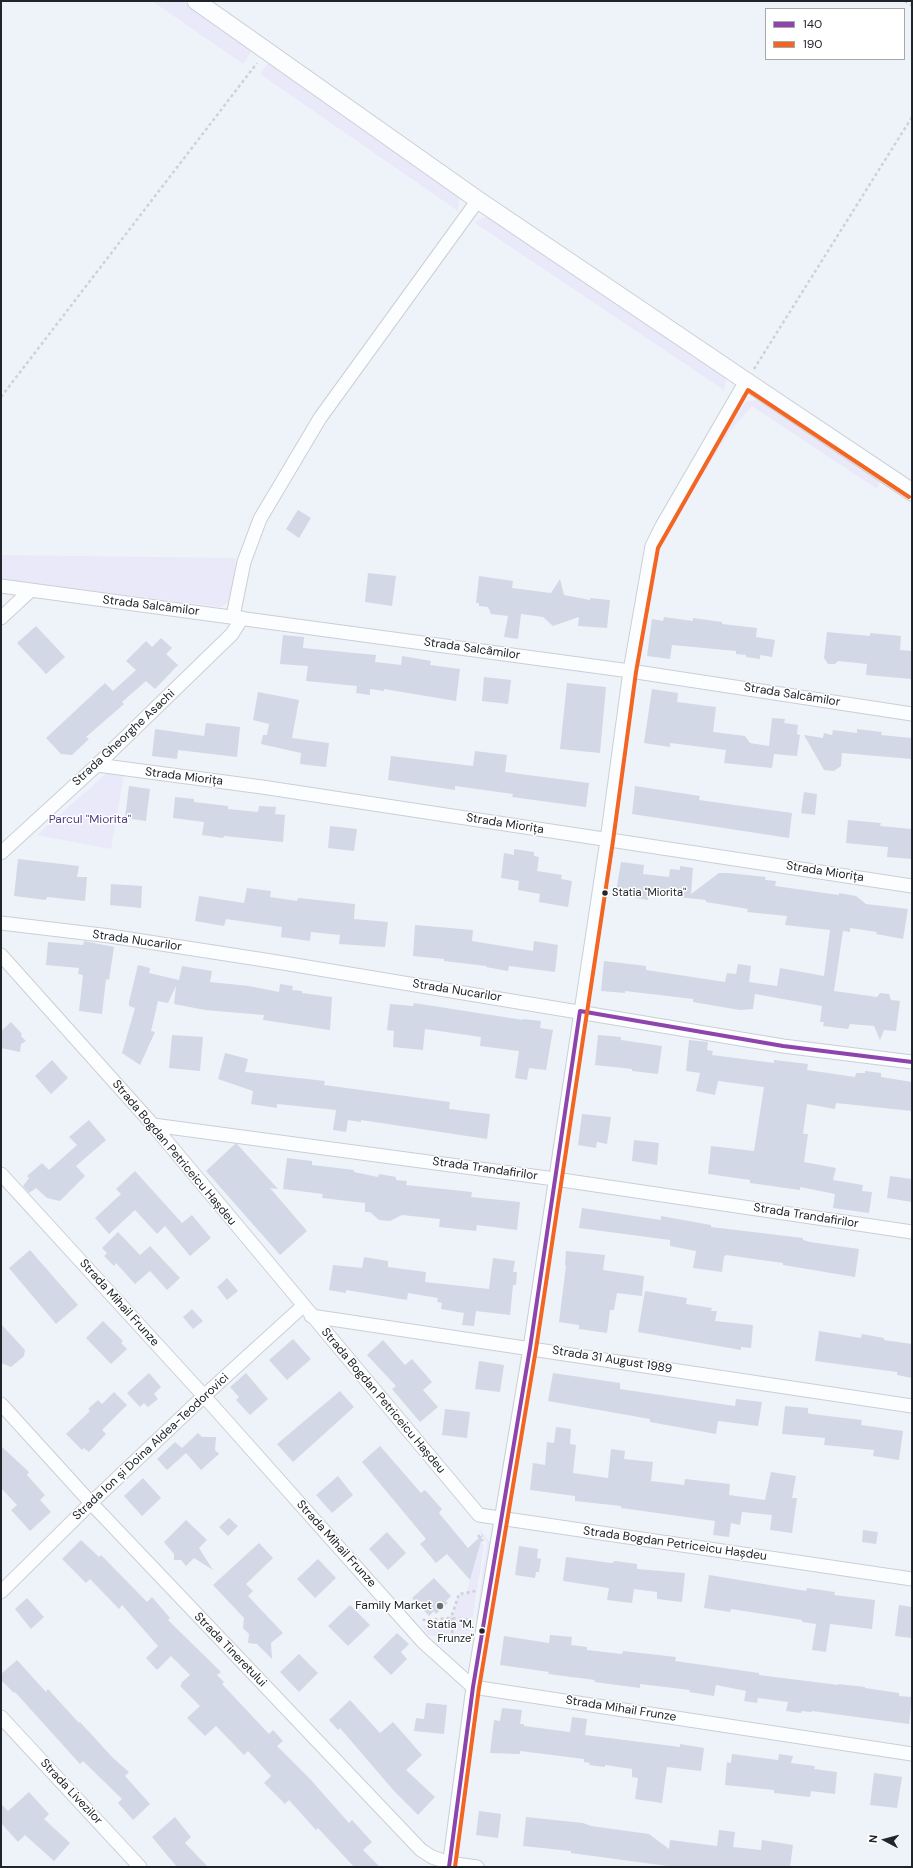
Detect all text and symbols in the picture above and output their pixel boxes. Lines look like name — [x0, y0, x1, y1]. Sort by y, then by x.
legend — [765, 8, 905, 60]
text: 140 — [803, 16, 822, 32]
text: 190 — [803, 36, 823, 52]
street label: Strada Salcâmilor — [102, 593, 200, 619]
street label: Strada Salcâmilor — [423, 635, 521, 663]
street label: Strada Salcâmilor — [743, 680, 841, 710]
street label: Strada Gheorghe Asachi — [70, 687, 178, 789]
street label: Strada Miorița — [144, 765, 224, 789]
street label: Strada Miorița — [465, 811, 545, 837]
park label: Parcul "Miorita" — [49, 813, 131, 827]
street label: Strada Miorița — [785, 859, 865, 885]
place label: Statia "Miorita" — [612, 886, 686, 900]
marker: Statia "Miorita" — [600, 888, 610, 898]
street label: Strada Nucarilor — [91, 928, 183, 954]
street label: Strada Nucarilor — [411, 977, 503, 1005]
street label: Strada Bogdan Petriceicu Hașdeu — [109, 1077, 239, 1229]
street label: Strada Trandafirilor — [431, 1154, 539, 1184]
street label: Strada Trandafirilor — [752, 1201, 860, 1231]
street label: Strada Mihail Frunze — [76, 1257, 162, 1349]
street label: Strada Bogdan Petriceicu Hașdeu — [318, 1325, 448, 1477]
street label: Strada 31 August 1989 — [551, 1343, 673, 1377]
street label: Strada Ion și Doina Aldea-Teodorovici — [70, 1371, 232, 1523]
street label: Strada Mihail Frunze — [293, 1498, 379, 1590]
street label: Strada Bogdan Petriceicu Hașdeu — [582, 1524, 768, 1564]
place label: Family Market — [355, 1599, 432, 1613]
marker: Family Market — [435, 1601, 445, 1611]
street label: Strada Tineretului — [191, 1610, 269, 1690]
place label: Statia "M. Frunze" — [427, 1618, 474, 1644]
marker: Statia "M. Frunze" — [477, 1626, 487, 1636]
street label: Strada Mihail Frunze — [565, 1693, 677, 1725]
street label: Strada Livezilor — [37, 1756, 105, 1828]
north arrow — [865, 1820, 905, 1860]
text: N — [866, 1834, 880, 1843]

